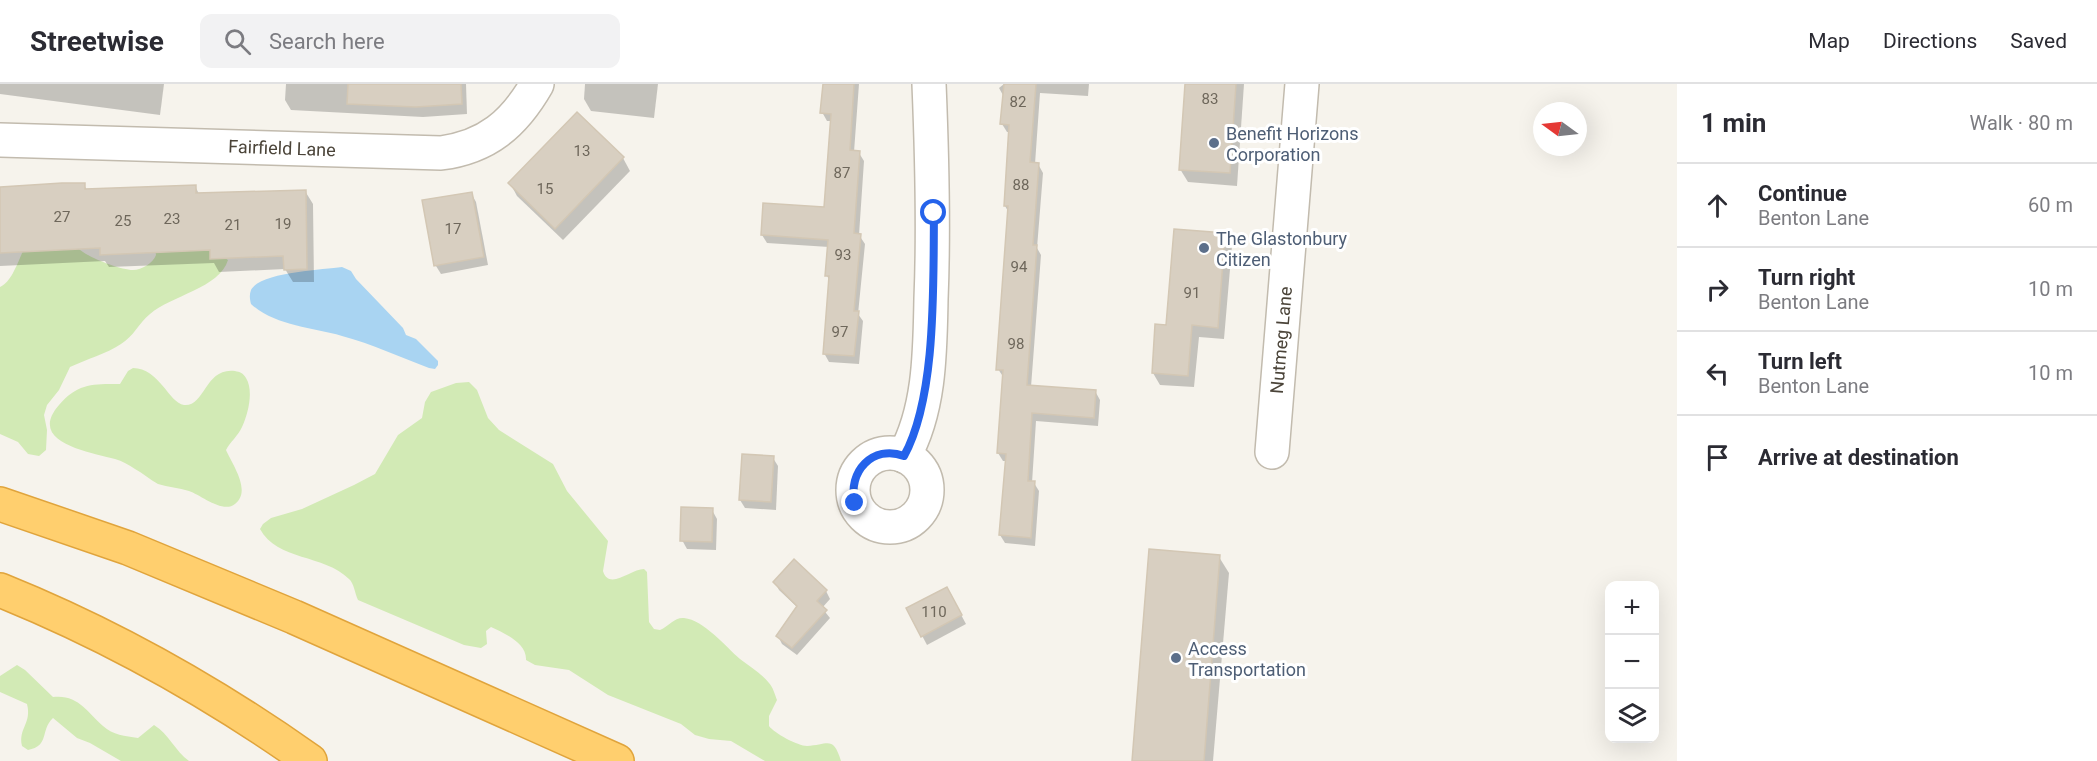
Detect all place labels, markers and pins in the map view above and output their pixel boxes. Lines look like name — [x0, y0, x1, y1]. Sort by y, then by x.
place label: Benefit Horizons Corporation — [1226, 123, 1358, 165]
marker: Benefit Horizons Corporation — [1207, 136, 1221, 150]
place label: The Glastonbury Citizen — [1216, 228, 1348, 270]
marker: The Glastonbury Citizen — [1197, 241, 1211, 255]
place label: Access Transportation — [1188, 638, 1306, 680]
marker: Access Transportation — [1169, 651, 1183, 665]

